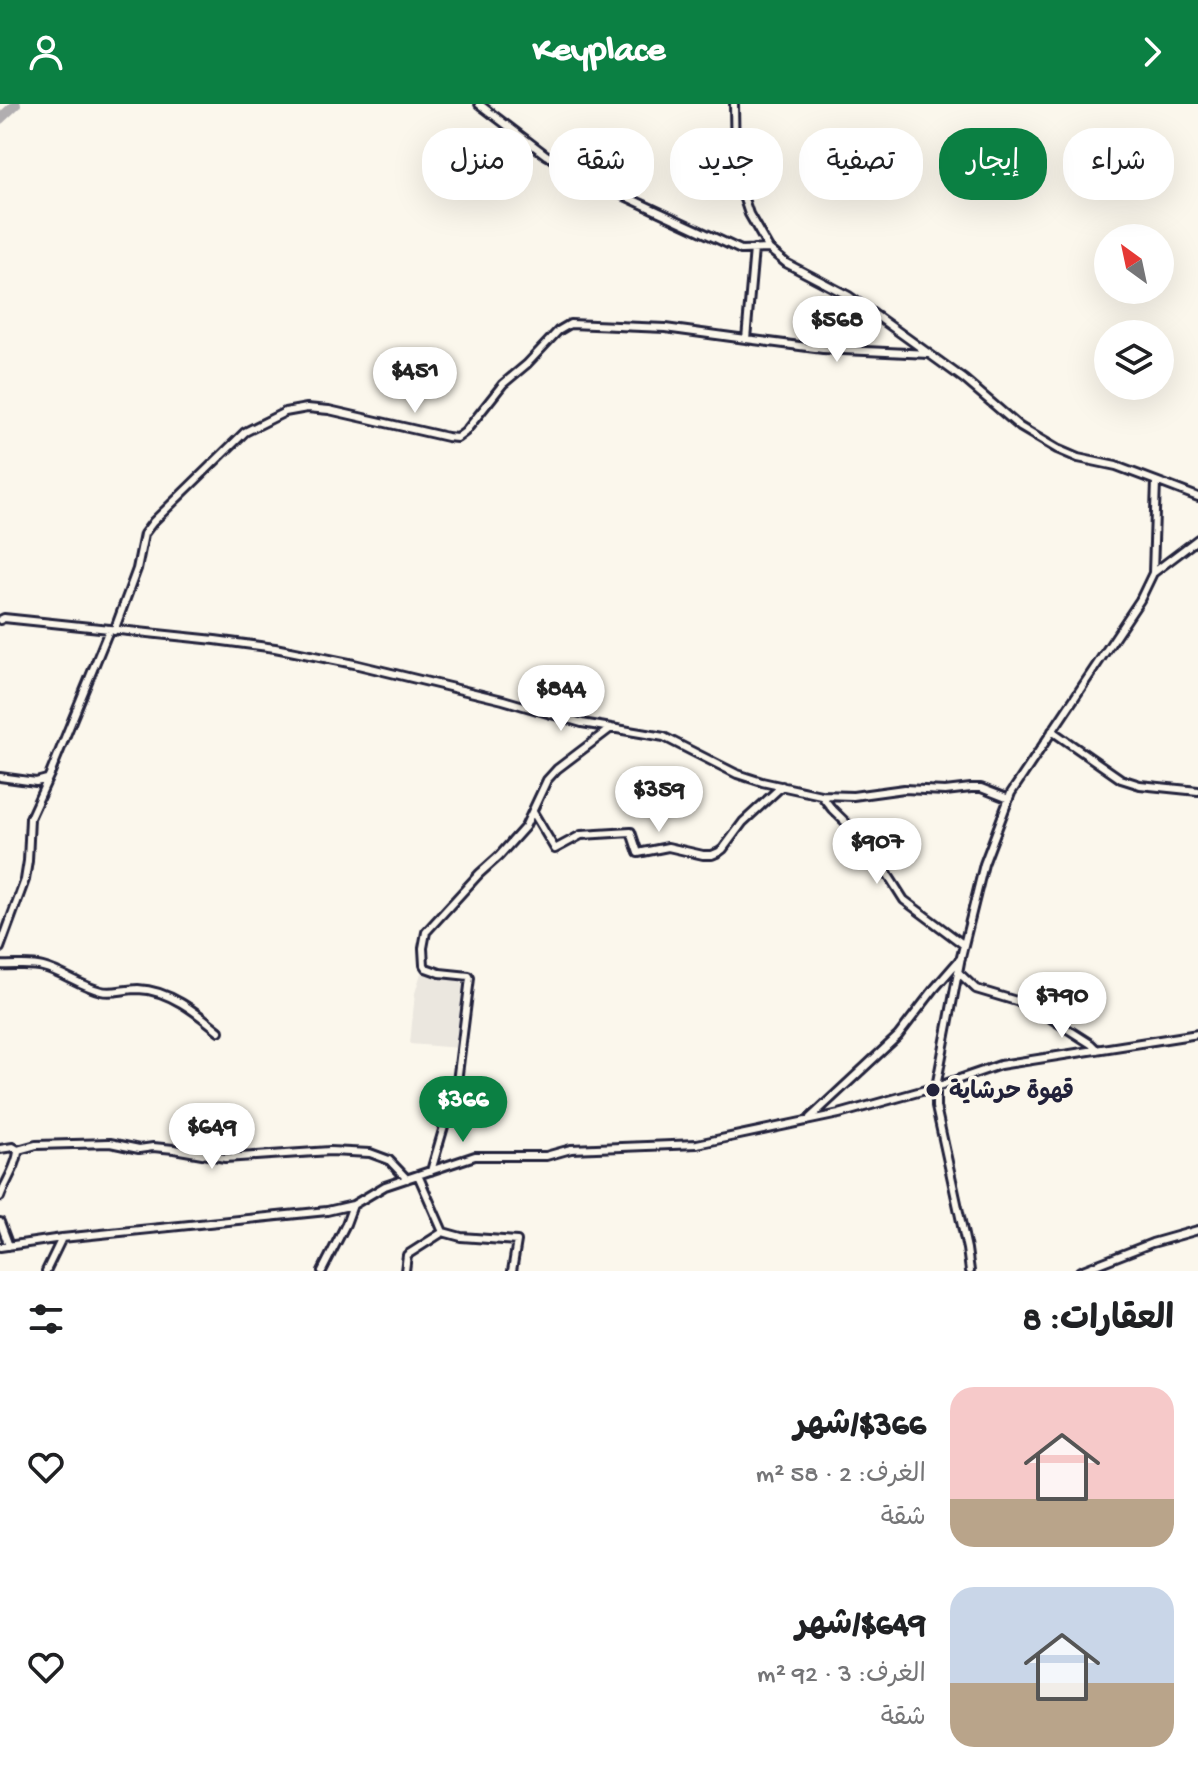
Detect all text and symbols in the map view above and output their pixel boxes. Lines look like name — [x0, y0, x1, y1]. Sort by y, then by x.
icon: person — [24, 30, 68, 74]
icon: forward — [1130, 30, 1174, 74]
text: Keyplace — [533, 31, 665, 74]
chip: منزل — [422, 128, 533, 200]
chip: شقة — [549, 128, 654, 200]
chip: جديد — [670, 128, 783, 200]
chip: تصفية — [799, 128, 923, 200]
chip: إيجار — [939, 128, 1047, 200]
chip: شراء — [1063, 128, 1174, 200]
north arrow — [1094, 224, 1174, 304]
map controls — [1094, 224, 1174, 400]
pin: $568 — [790, 296, 884, 364]
text: $568 — [811, 306, 863, 337]
button: layers — [1094, 320, 1174, 400]
pin: $451 — [368, 347, 462, 415]
text: $451 — [391, 357, 439, 388]
pin: $844 — [514, 665, 608, 733]
text: $844 — [536, 675, 586, 706]
pin: $359 — [612, 766, 706, 834]
text: $359 — [633, 776, 685, 807]
pin: $907 — [830, 818, 924, 886]
text: $907 — [851, 828, 904, 859]
pin: $790 — [1015, 972, 1109, 1040]
text: $790 — [1036, 982, 1089, 1013]
pin: $366 — [416, 1076, 510, 1144]
place label: قهوة حرشاية — [949, 1077, 1074, 1108]
marker: قهوة حرشاية — [924, 1081, 942, 1099]
text: $366 — [437, 1086, 489, 1117]
pin: $649 — [165, 1103, 259, 1171]
text: $649 — [187, 1113, 237, 1144]
icon: filters — [24, 1297, 68, 1341]
text: العقارات: 8 — [1023, 1302, 1174, 1342]
text: $366/شهر — [794, 1407, 926, 1447]
icon: home — [1014, 1419, 1110, 1515]
icon: heart — [24, 1445, 68, 1489]
text: الغرف: 2 · 58 m² — [756, 1461, 926, 1492]
text: شقة — [881, 1504, 926, 1535]
text: $649/شهر — [796, 1607, 926, 1647]
icon: home — [1014, 1619, 1110, 1715]
icon: heart — [24, 1645, 68, 1689]
text: الغرف: 3 · 92 m² — [757, 1661, 926, 1692]
text: شقة — [881, 1704, 926, 1735]

